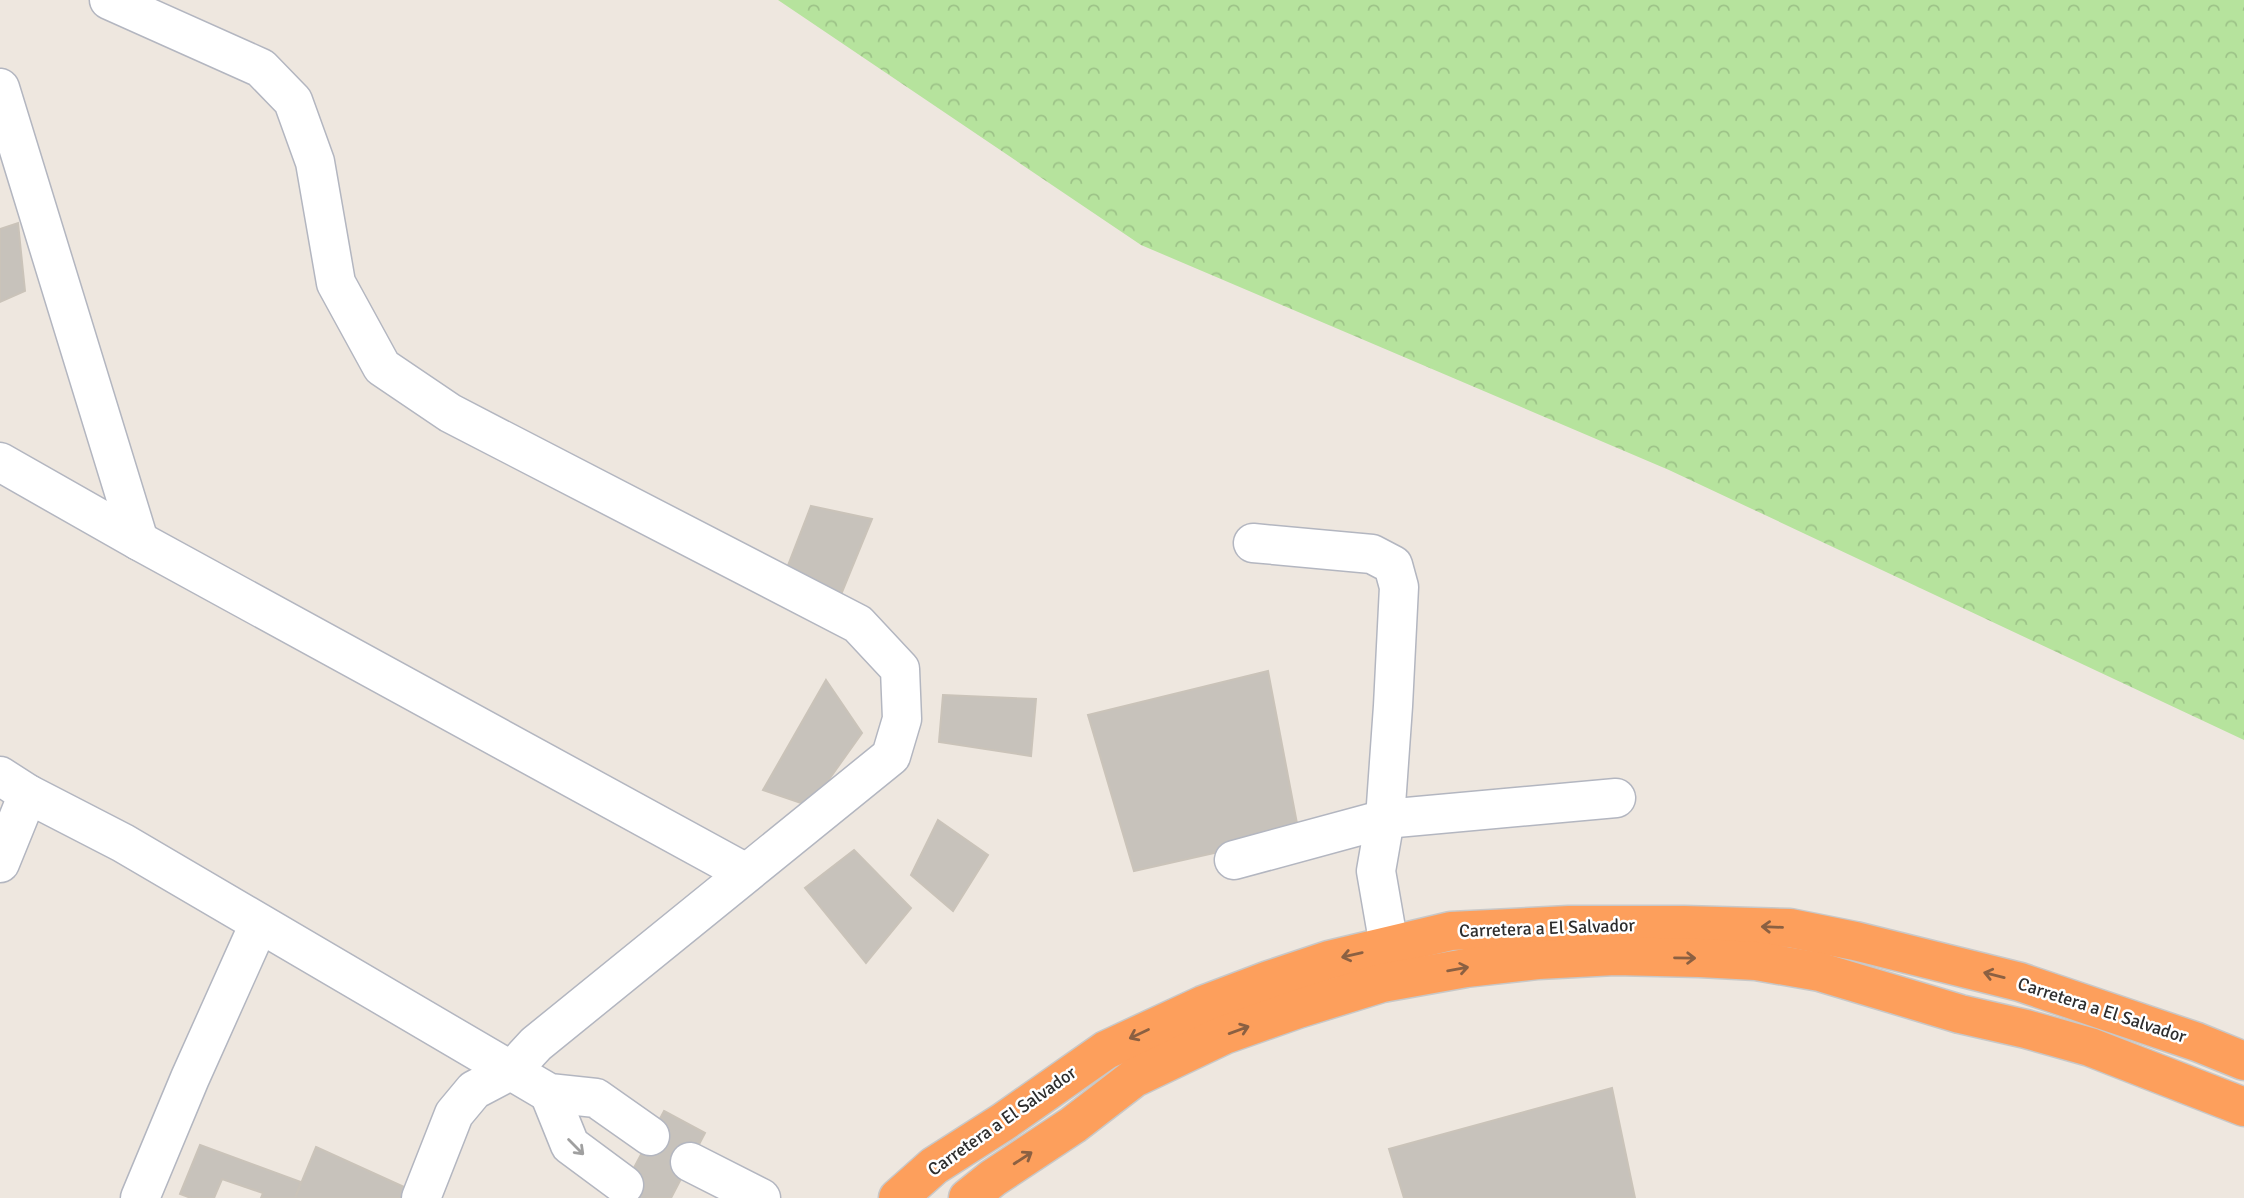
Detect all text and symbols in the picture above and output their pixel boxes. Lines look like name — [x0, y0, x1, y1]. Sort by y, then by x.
street label: Carretera a El Salvador — [1459, 914, 1636, 942]
one-way arrow — [1761, 921, 1784, 934]
one-way arrow — [1341, 949, 1364, 962]
one-way arrow — [1673, 951, 1696, 965]
one-way arrow — [1446, 962, 1469, 975]
one-way arrow — [1983, 968, 2006, 981]
street label: Carretera a El Salvador — [2015, 972, 2189, 1048]
one-way arrow — [1228, 1023, 1250, 1036]
one-way arrow — [1129, 1028, 1150, 1042]
street label: Carretera a El Salvador — [924, 1061, 1081, 1180]
one-way arrow — [568, 1139, 585, 1156]
one-way arrow — [1013, 1151, 1033, 1165]

